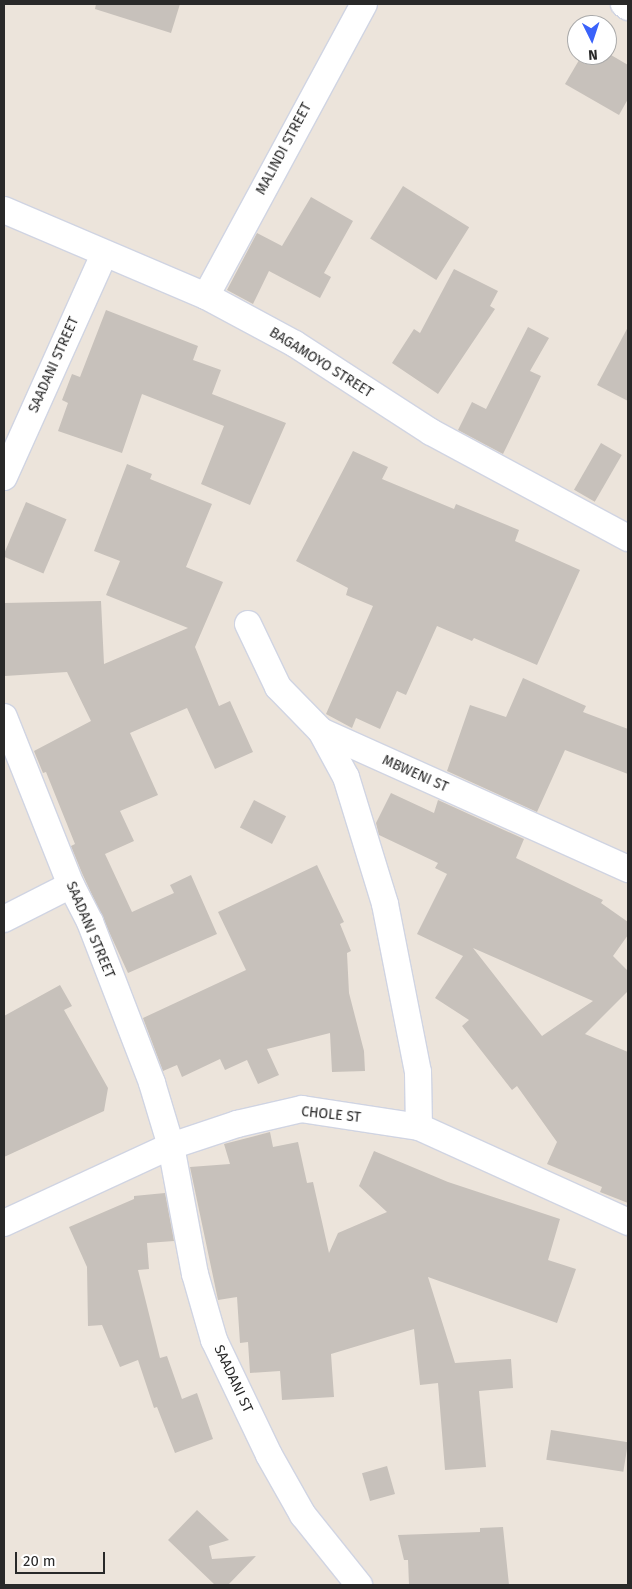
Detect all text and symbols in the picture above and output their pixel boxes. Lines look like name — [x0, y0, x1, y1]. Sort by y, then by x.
north arrow — [567, 15, 617, 65]
text: N — [588, 46, 598, 63]
street label: MALINDI STREET — [253, 100, 315, 198]
street label: SAADANI STREET — [25, 314, 83, 416]
street label: BAGAMOYO STREET — [266, 324, 376, 402]
street label: MBWENI ST — [379, 752, 451, 796]
street label: SAADANI STREET — [62, 879, 118, 981]
street label: CHOLE ST — [300, 1104, 362, 1126]
street label: SAADANI ST — [210, 1343, 256, 1415]
scale bar — [18, 1542, 108, 1574]
text: 20 m — [23, 1552, 56, 1570]

